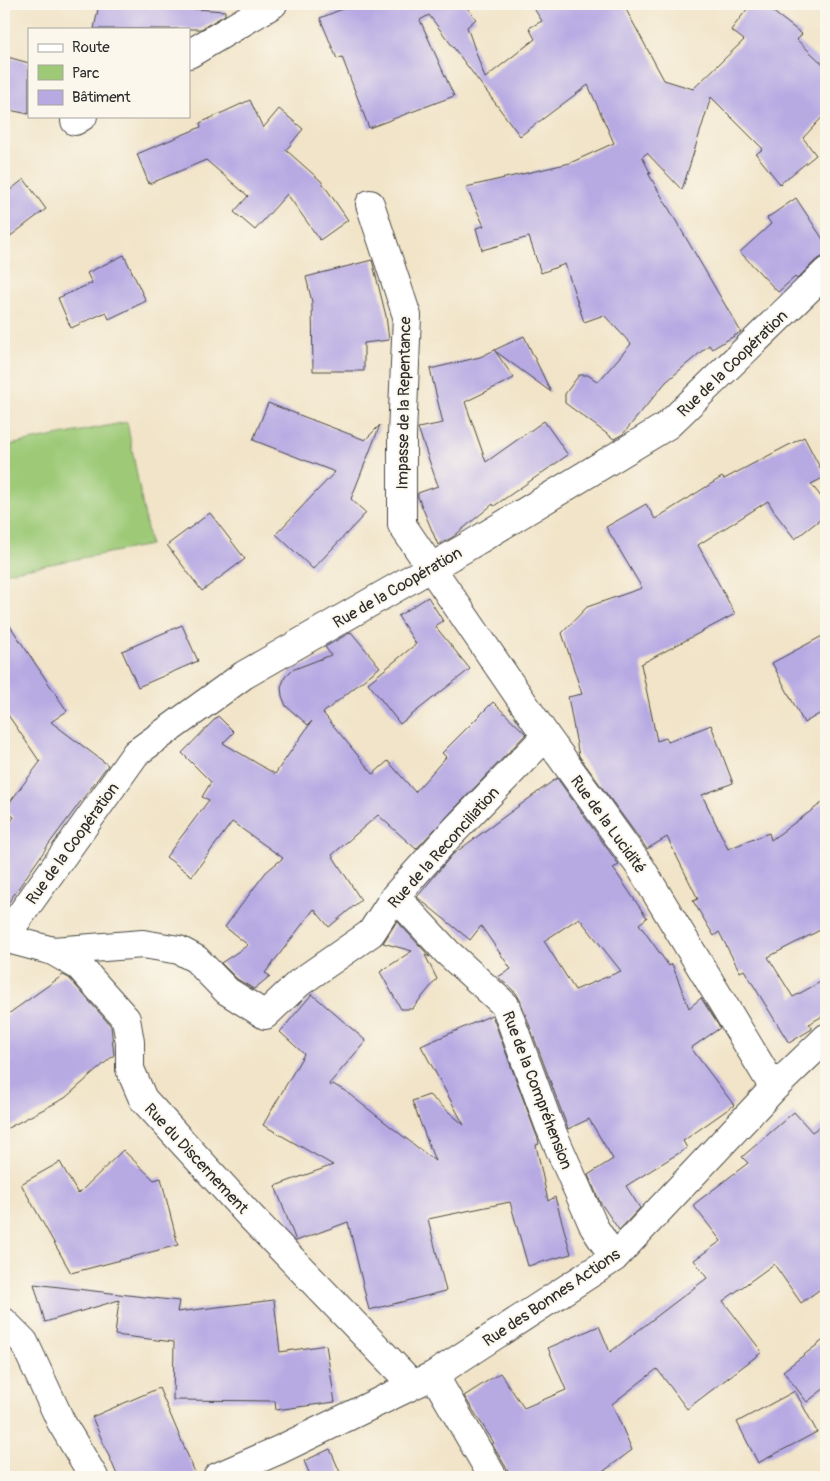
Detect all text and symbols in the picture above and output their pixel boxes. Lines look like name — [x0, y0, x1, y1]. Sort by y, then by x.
legend — [28, 28, 190, 118]
text: Route — [72, 38, 110, 57]
text: Parc — [72, 64, 100, 83]
text: Bâtiment — [72, 88, 132, 107]
street label: Rue de la Coopération — [673, 306, 792, 421]
street label: Impasse de la Repentance — [392, 316, 416, 490]
street label: Rue de la Coopération — [329, 543, 466, 633]
street label: Rue de la Lucidité — [566, 772, 651, 878]
street label: Rue de la Coopération — [22, 779, 124, 908]
street label: Rue de la Reconciliation — [384, 783, 504, 913]
street label: Rue de la Compréhension — [498, 1008, 577, 1172]
street label: Rue du Discernement — [140, 1099, 253, 1218]
street label: Rue des Bonnes Actions — [479, 1244, 624, 1351]

